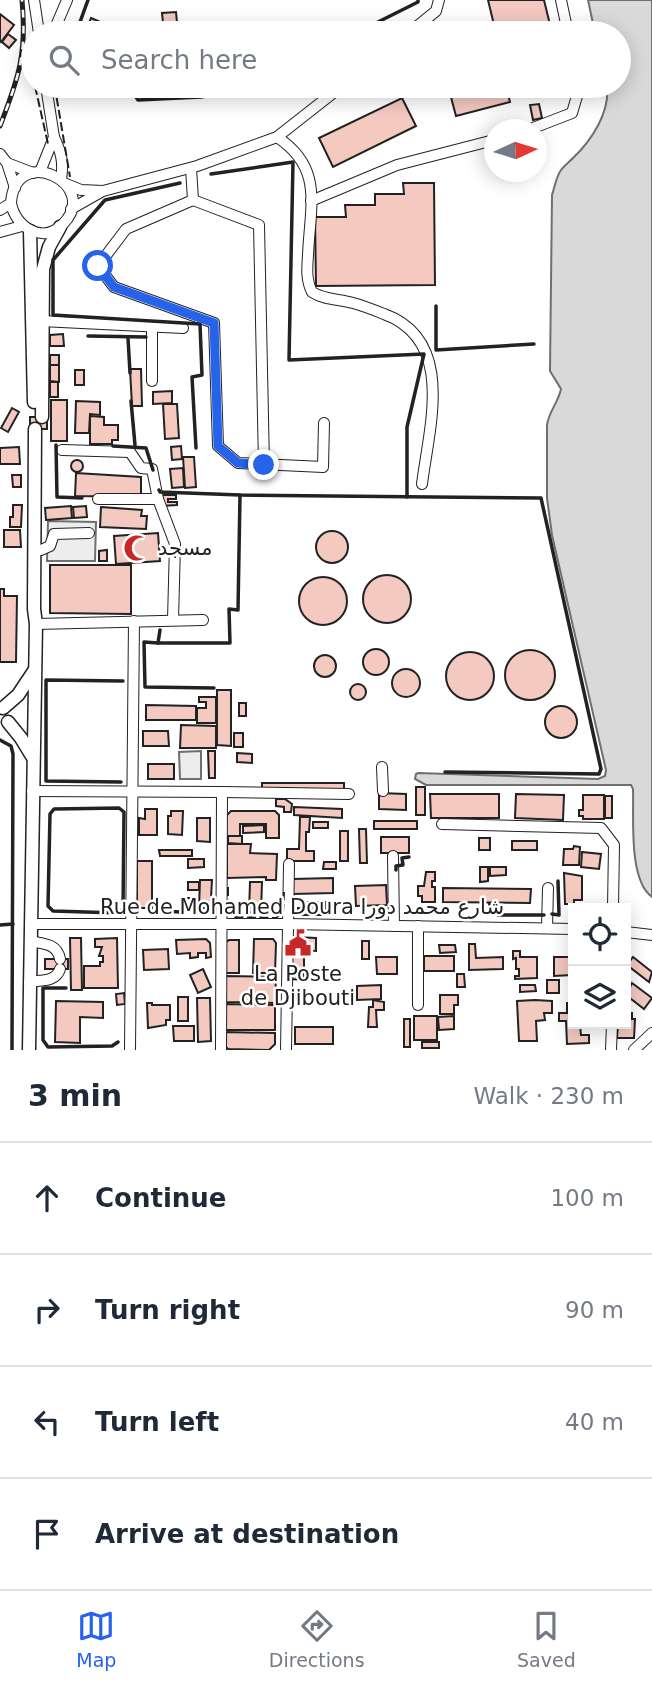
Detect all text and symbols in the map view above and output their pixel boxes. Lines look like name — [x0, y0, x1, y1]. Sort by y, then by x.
search box — [21, 21, 631, 98]
icon: search — [45, 41, 83, 79]
text: Search here — [101, 45, 257, 75]
north arrow — [484, 119, 547, 182]
route start — [82, 250, 113, 281]
route end — [248, 449, 279, 480]
mosque icon: مسجد — [122, 533, 152, 563]
place label: مسجد — [158, 536, 213, 560]
street label: Rue de Mohamed Doura شارع محمد دورا — [100, 895, 504, 919]
map controls — [568, 903, 631, 1029]
button: locate — [568, 903, 631, 966]
public building icon: La Poste de Djibouti — [283, 928, 313, 958]
place label: La Poste de Djibouti — [241, 962, 355, 1010]
button: layers — [568, 966, 631, 1029]
text: 3 min — [28, 1078, 122, 1113]
text: Walk · 230 m — [473, 1083, 624, 1109]
icon: ahead — [28, 1179, 66, 1217]
text: Continue — [95, 1183, 226, 1213]
text: 100 m — [550, 1185, 624, 1211]
icon: right — [28, 1291, 66, 1329]
text: Turn right — [95, 1295, 240, 1325]
text: 90 m — [565, 1297, 624, 1323]
icon: left — [28, 1403, 66, 1441]
text: Turn left — [95, 1407, 219, 1437]
text: 40 m — [565, 1409, 624, 1435]
icon: arrive — [28, 1515, 66, 1553]
text: Arrive at destination — [95, 1519, 399, 1549]
tab: Map — [76, 1607, 116, 1671]
tab: Directions — [269, 1607, 365, 1671]
tab: Saved — [517, 1607, 576, 1671]

